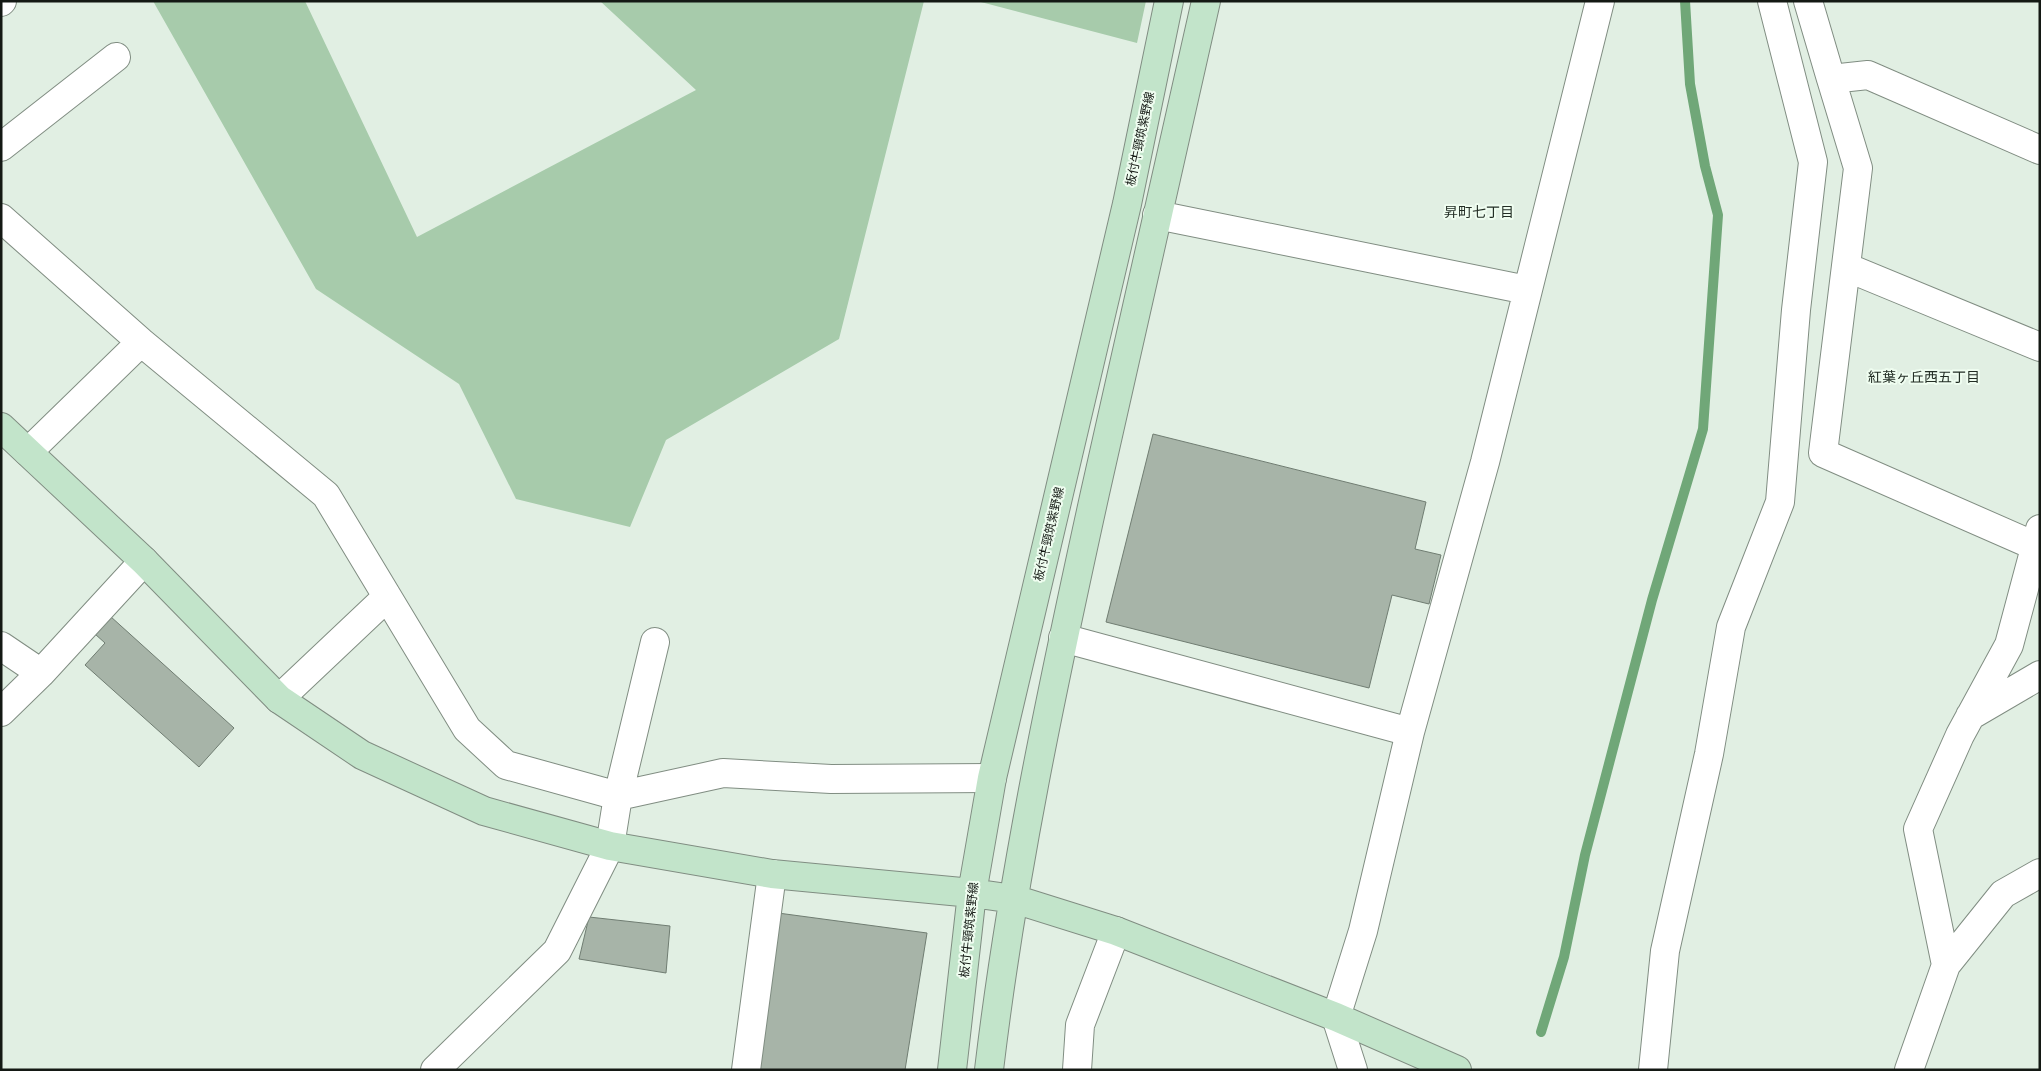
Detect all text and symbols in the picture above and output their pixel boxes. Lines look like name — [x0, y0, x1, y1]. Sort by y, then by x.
street label: 板付牛頸筑紫野線 — [1123, 91, 1157, 187]
district label: 昇町七丁目 — [1444, 204, 1514, 220]
district label: 紅葉ヶ丘西五丁目 — [1868, 369, 1980, 385]
street label: 板付牛頸筑紫野線 — [1031, 486, 1067, 582]
street label: 板付牛頸筑紫野線 — [957, 882, 981, 978]

